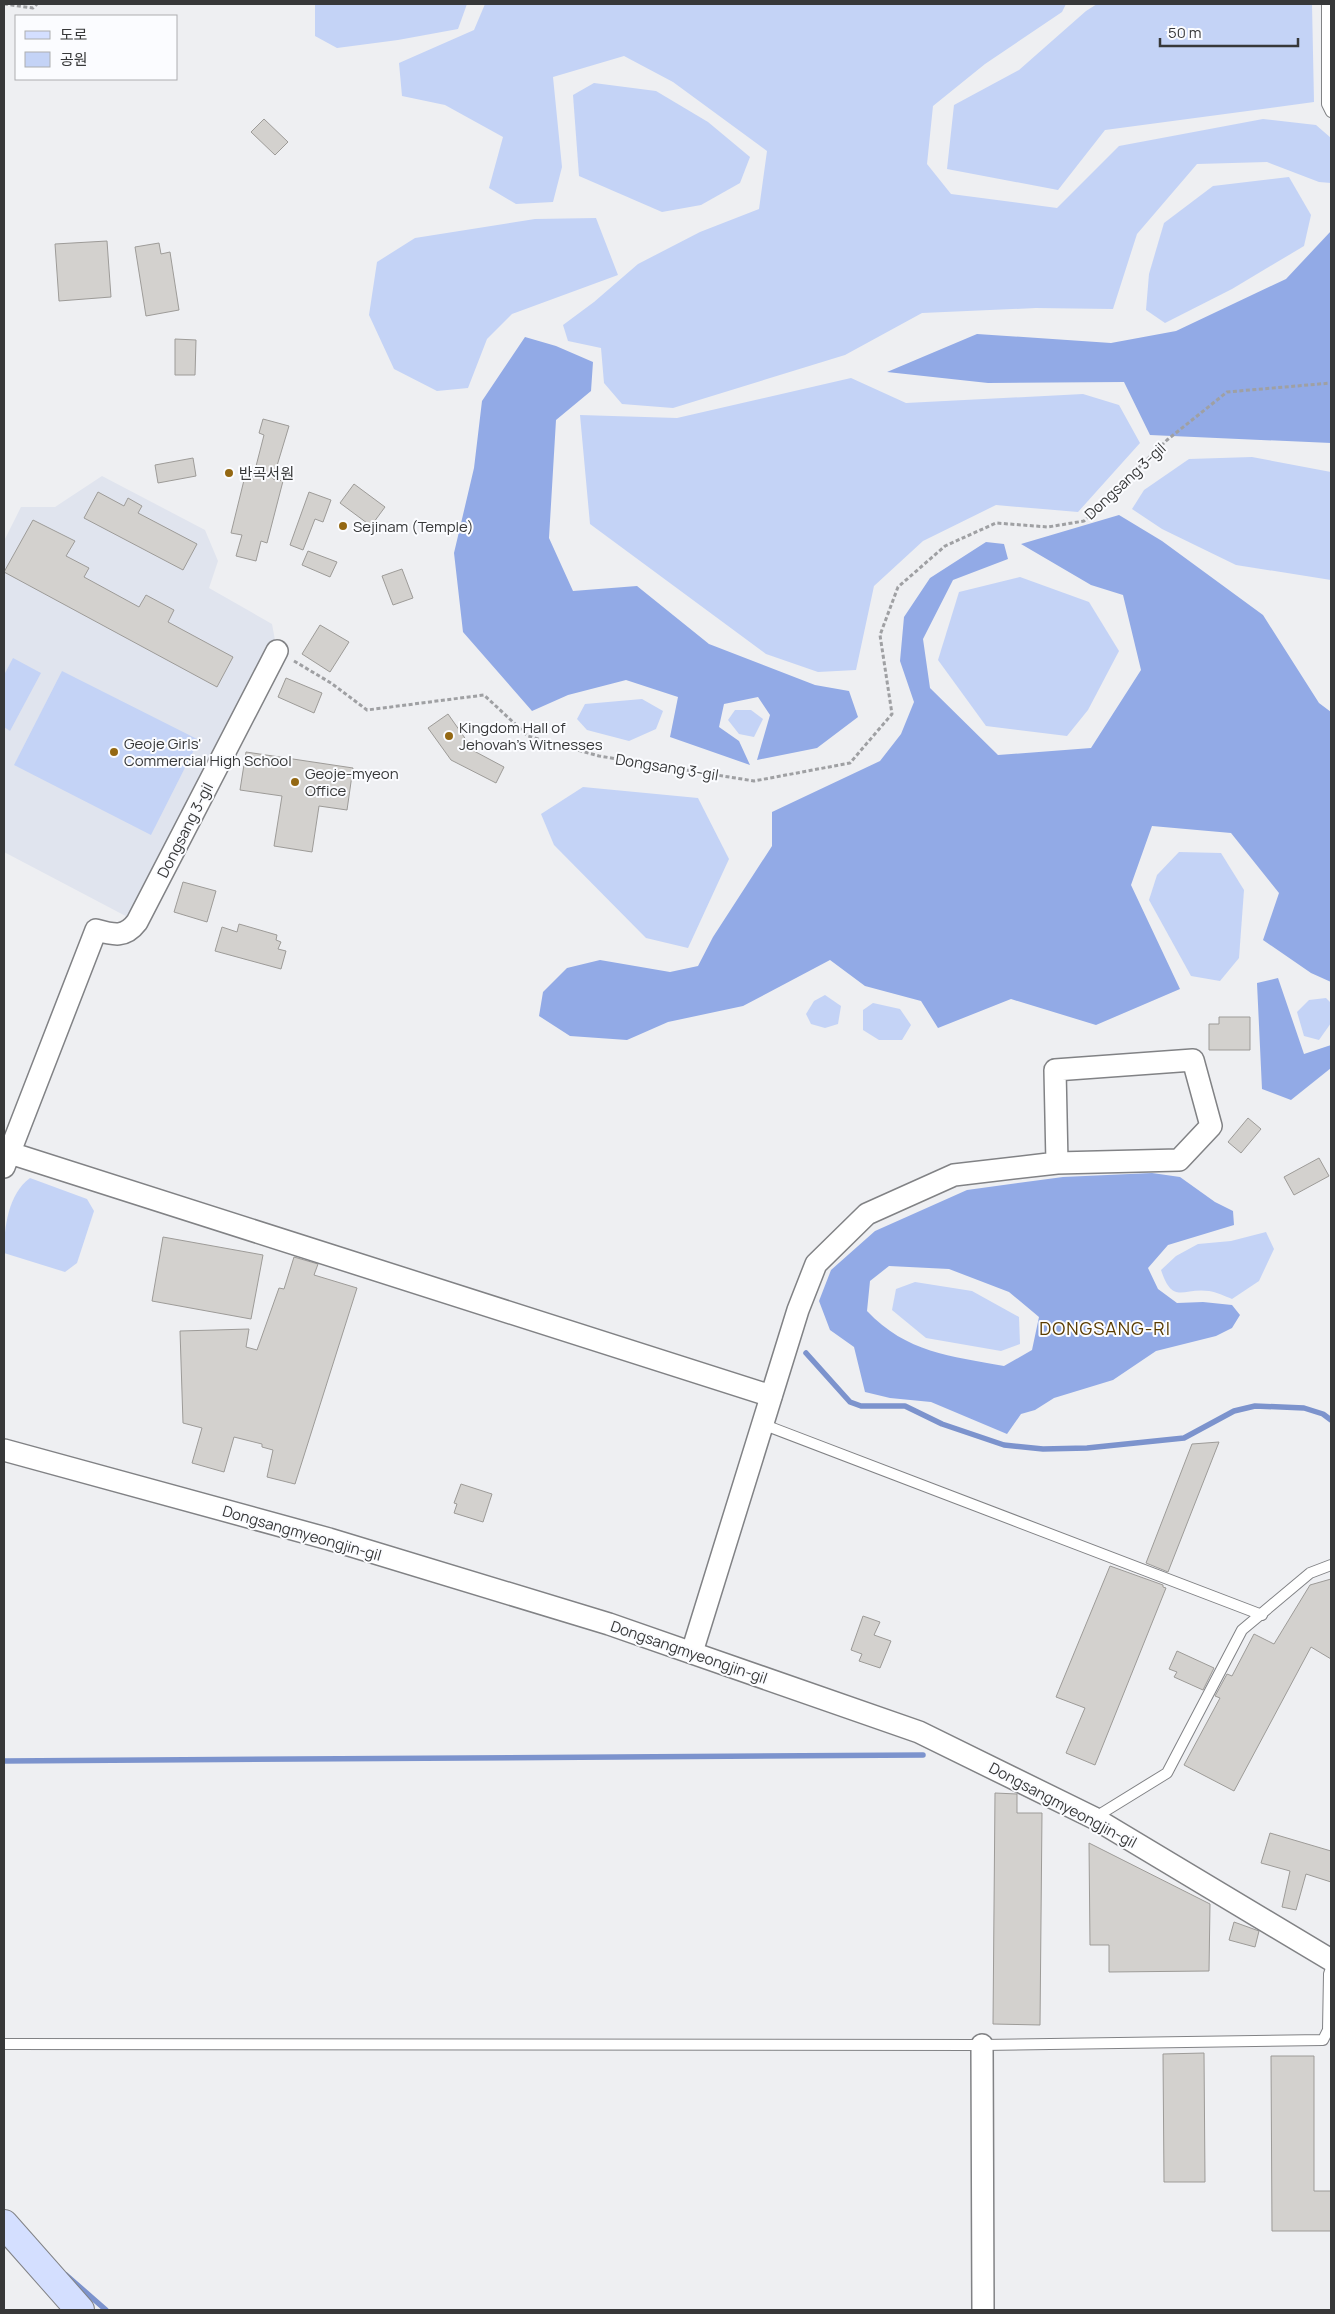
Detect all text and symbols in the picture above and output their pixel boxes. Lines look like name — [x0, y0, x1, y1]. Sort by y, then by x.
legend — [15, 15, 178, 80]
scale bar — [1160, 15, 1298, 47]
text: 50 m — [1168, 22, 1202, 43]
text: 도로 — [60, 24, 88, 45]
text: 공원 — [60, 49, 88, 70]
street label: Dongsang 3-gil — [1080, 438, 1170, 524]
place label: 반곡서원 — [239, 463, 294, 484]
marker: 반곡서원 — [223, 467, 235, 479]
place label: Sejinam (Temple) — [353, 516, 474, 537]
marker: Sejinam (Temple) — [337, 520, 349, 532]
place label: Kingdom Hall of Jehovah's Witnesses — [459, 717, 603, 755]
marker: Kingdom Hall of Jehovah's Witnesses — [443, 730, 455, 742]
place label: Geoje Girls' Commercial High School — [124, 733, 292, 771]
marker: Geoje Girls' Commercial High School — [108, 746, 120, 758]
street label: Dongsang 3-gil — [614, 748, 720, 786]
place label: Geoje-myeon Office — [305, 763, 399, 801]
marker: Geoje-myeon Office — [289, 776, 301, 788]
street label: Dongsang 3-gil — [152, 779, 218, 881]
district label: DONGSANG-RI — [1039, 1316, 1171, 1340]
street label: Dongsangmyeongjin-gil — [220, 1500, 384, 1566]
street label: Dongsangmyeongjin-gil — [608, 1615, 770, 1689]
street label: Dongsangmyeongjin-gil — [985, 1757, 1141, 1853]

